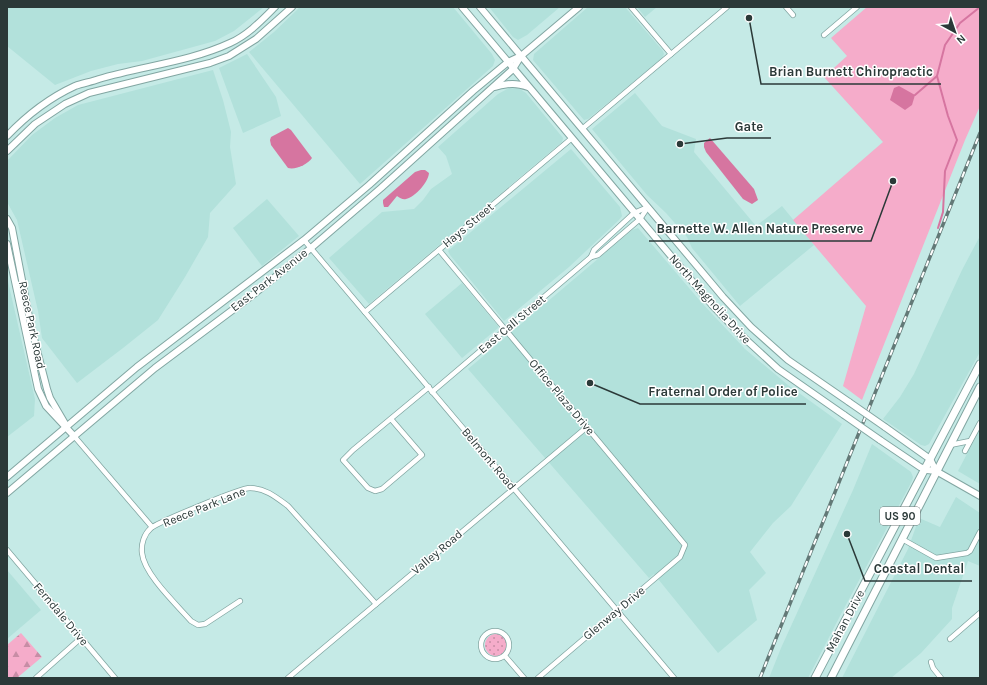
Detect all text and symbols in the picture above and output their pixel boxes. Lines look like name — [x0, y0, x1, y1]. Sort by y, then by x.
north arrow — [935, 12, 975, 52]
text: N — [954, 32, 968, 47]
callout: Brian Burnett Chiropractic — [761, 59, 941, 84]
text: Brian Burnett Chiropractic — [769, 64, 933, 79]
callout: Gate — [727, 113, 771, 138]
text: Gate — [735, 119, 763, 134]
street label: Hays Street — [440, 199, 497, 250]
callout: Barnette W. Allen Nature Preserve — [649, 216, 871, 241]
text: Barnette W. Allen Nature Preserve — [657, 221, 863, 236]
street label: East Park Avenue — [228, 246, 310, 314]
street label: North Magnolia Drive — [666, 251, 754, 347]
street label: Reece Park Road — [16, 280, 48, 370]
street label: East Call Street — [476, 291, 549, 356]
street label: Office Plaza Drive — [526, 356, 598, 438]
callout: Fraternal Order of Police — [640, 379, 806, 404]
text: Fraternal Order of Police — [648, 384, 798, 399]
street label: Belmont Road — [459, 425, 519, 493]
street label: Reece Park Lane — [161, 484, 247, 530]
road number: US 90 — [880, 507, 920, 525]
street label: Valley Road — [409, 527, 465, 577]
callout: Coastal Dental — [865, 556, 972, 581]
text: Coastal Dental — [874, 561, 964, 576]
street label: Ferndale Drive — [31, 580, 91, 648]
street label: Glenway Drive — [580, 583, 648, 643]
street label: Mahan Drive — [823, 587, 867, 655]

